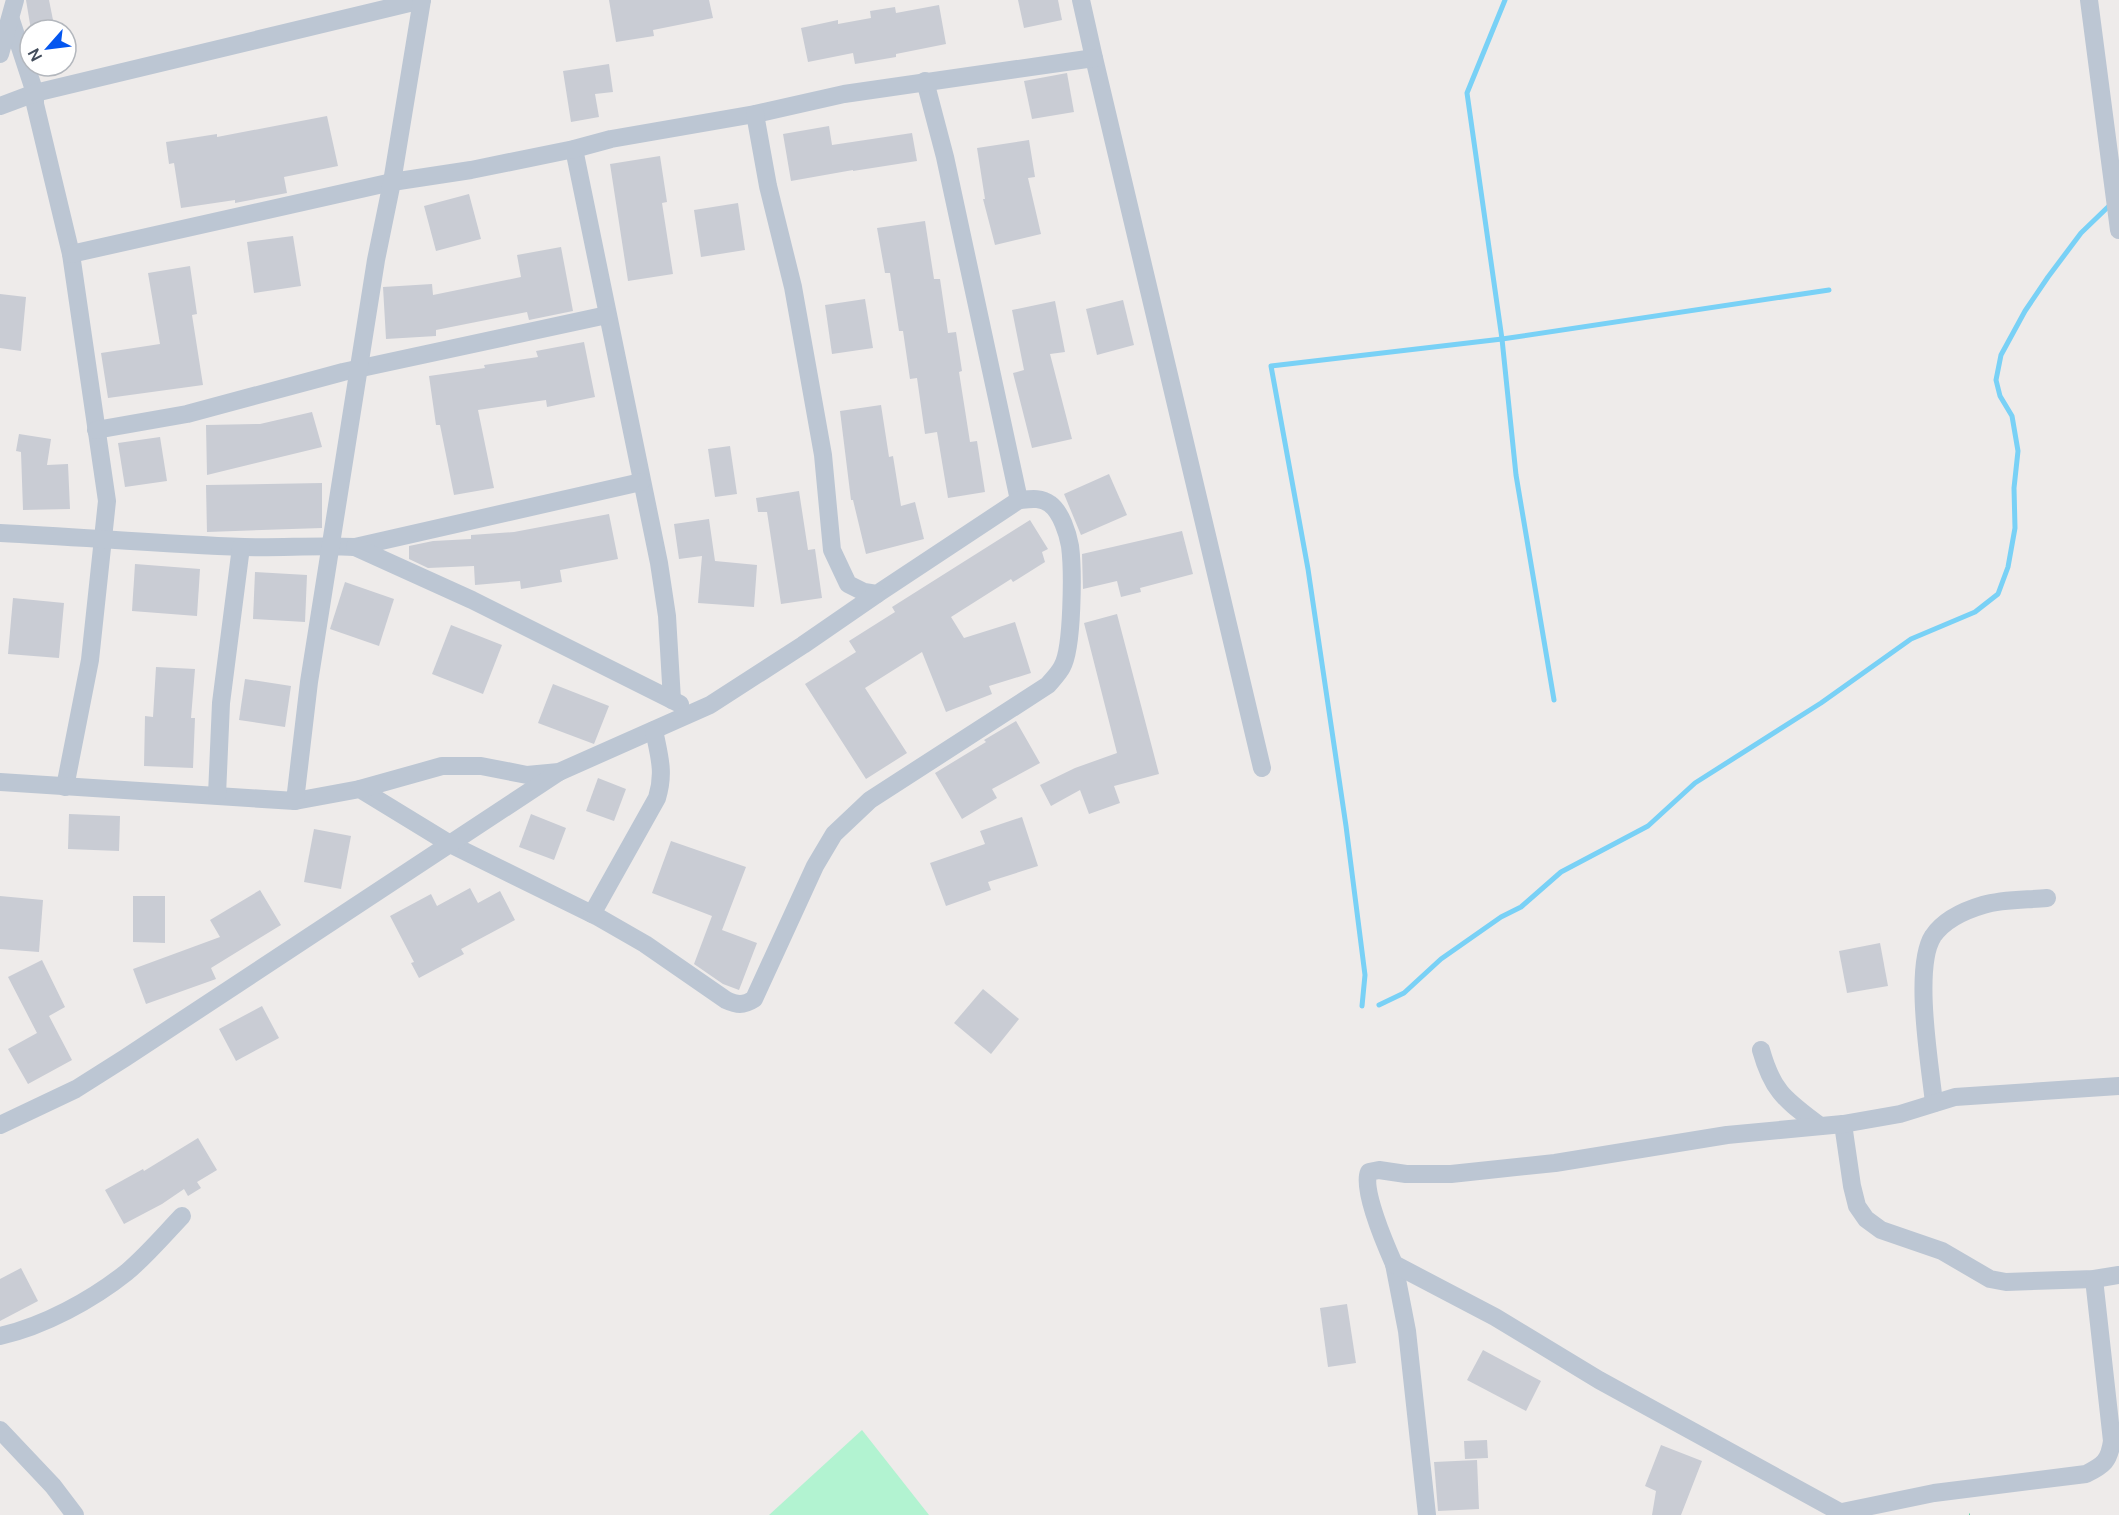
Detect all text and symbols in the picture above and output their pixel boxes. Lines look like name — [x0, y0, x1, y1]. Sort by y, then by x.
north arrow — [18, 18, 78, 78]
text: N — [22, 45, 47, 65]

